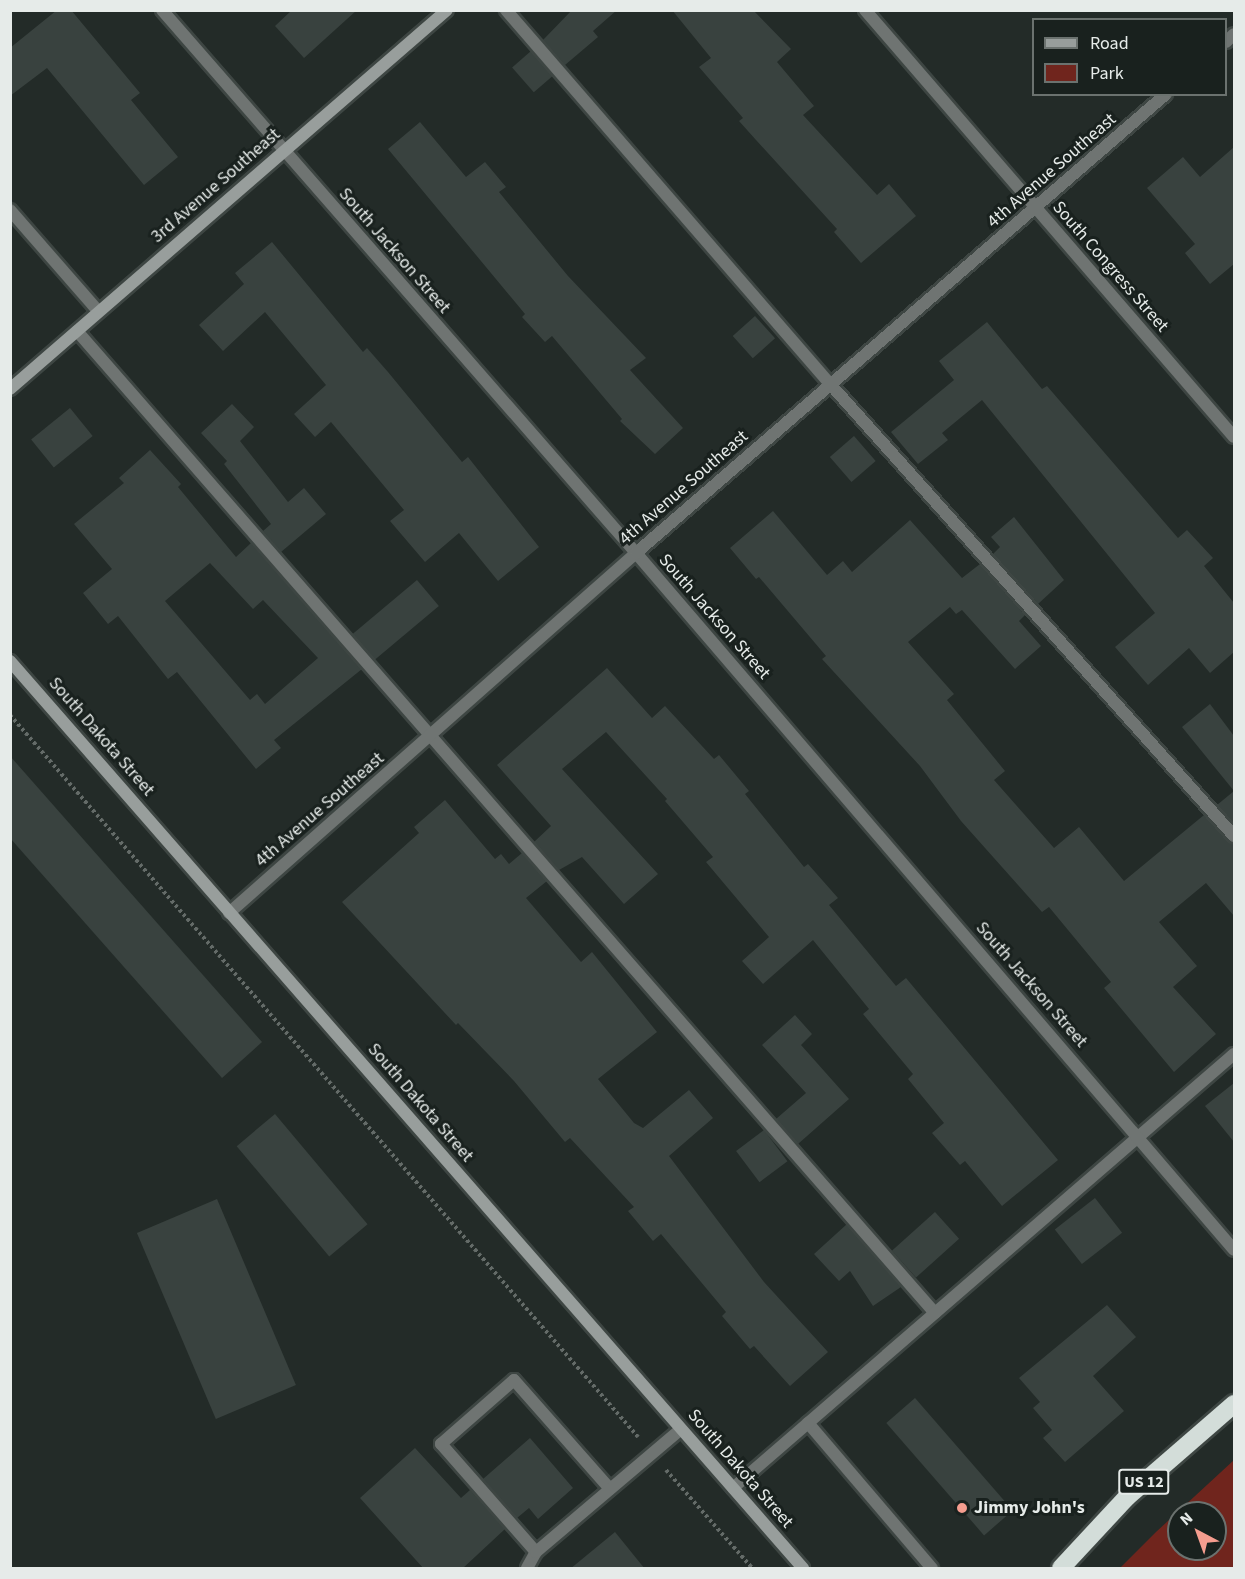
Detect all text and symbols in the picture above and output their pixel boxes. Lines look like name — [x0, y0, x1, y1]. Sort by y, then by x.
legend — [1032, 18, 1227, 96]
text: Road — [1090, 31, 1129, 56]
text: Park — [1090, 61, 1124, 86]
street label: 4th Avenue Southeast — [983, 109, 1121, 233]
street label: 3rd Avenue Southeast — [147, 124, 285, 248]
street label: South Jackson Street — [334, 184, 454, 318]
street label: South Congress Street — [1047, 197, 1173, 337]
street label: 4th Avenue Southeast — [615, 426, 753, 550]
street label: South Jackson Street — [654, 550, 774, 684]
street label: South Dakota Street — [44, 673, 158, 801]
street label: 4th Avenue Southeast — [251, 748, 389, 872]
street label: South Jackson Street — [971, 918, 1091, 1052]
street label: South Dakota Street — [363, 1039, 477, 1167]
street label: South Dakota Street — [683, 1405, 797, 1533]
road number: US 12 — [1117, 1469, 1171, 1495]
place label: Jimmy John's — [974, 1497, 1085, 1519]
marker: Jimmy John's — [955, 1501, 969, 1515]
north arrow — [1167, 1501, 1227, 1561]
text: N — [1175, 1507, 1198, 1531]

